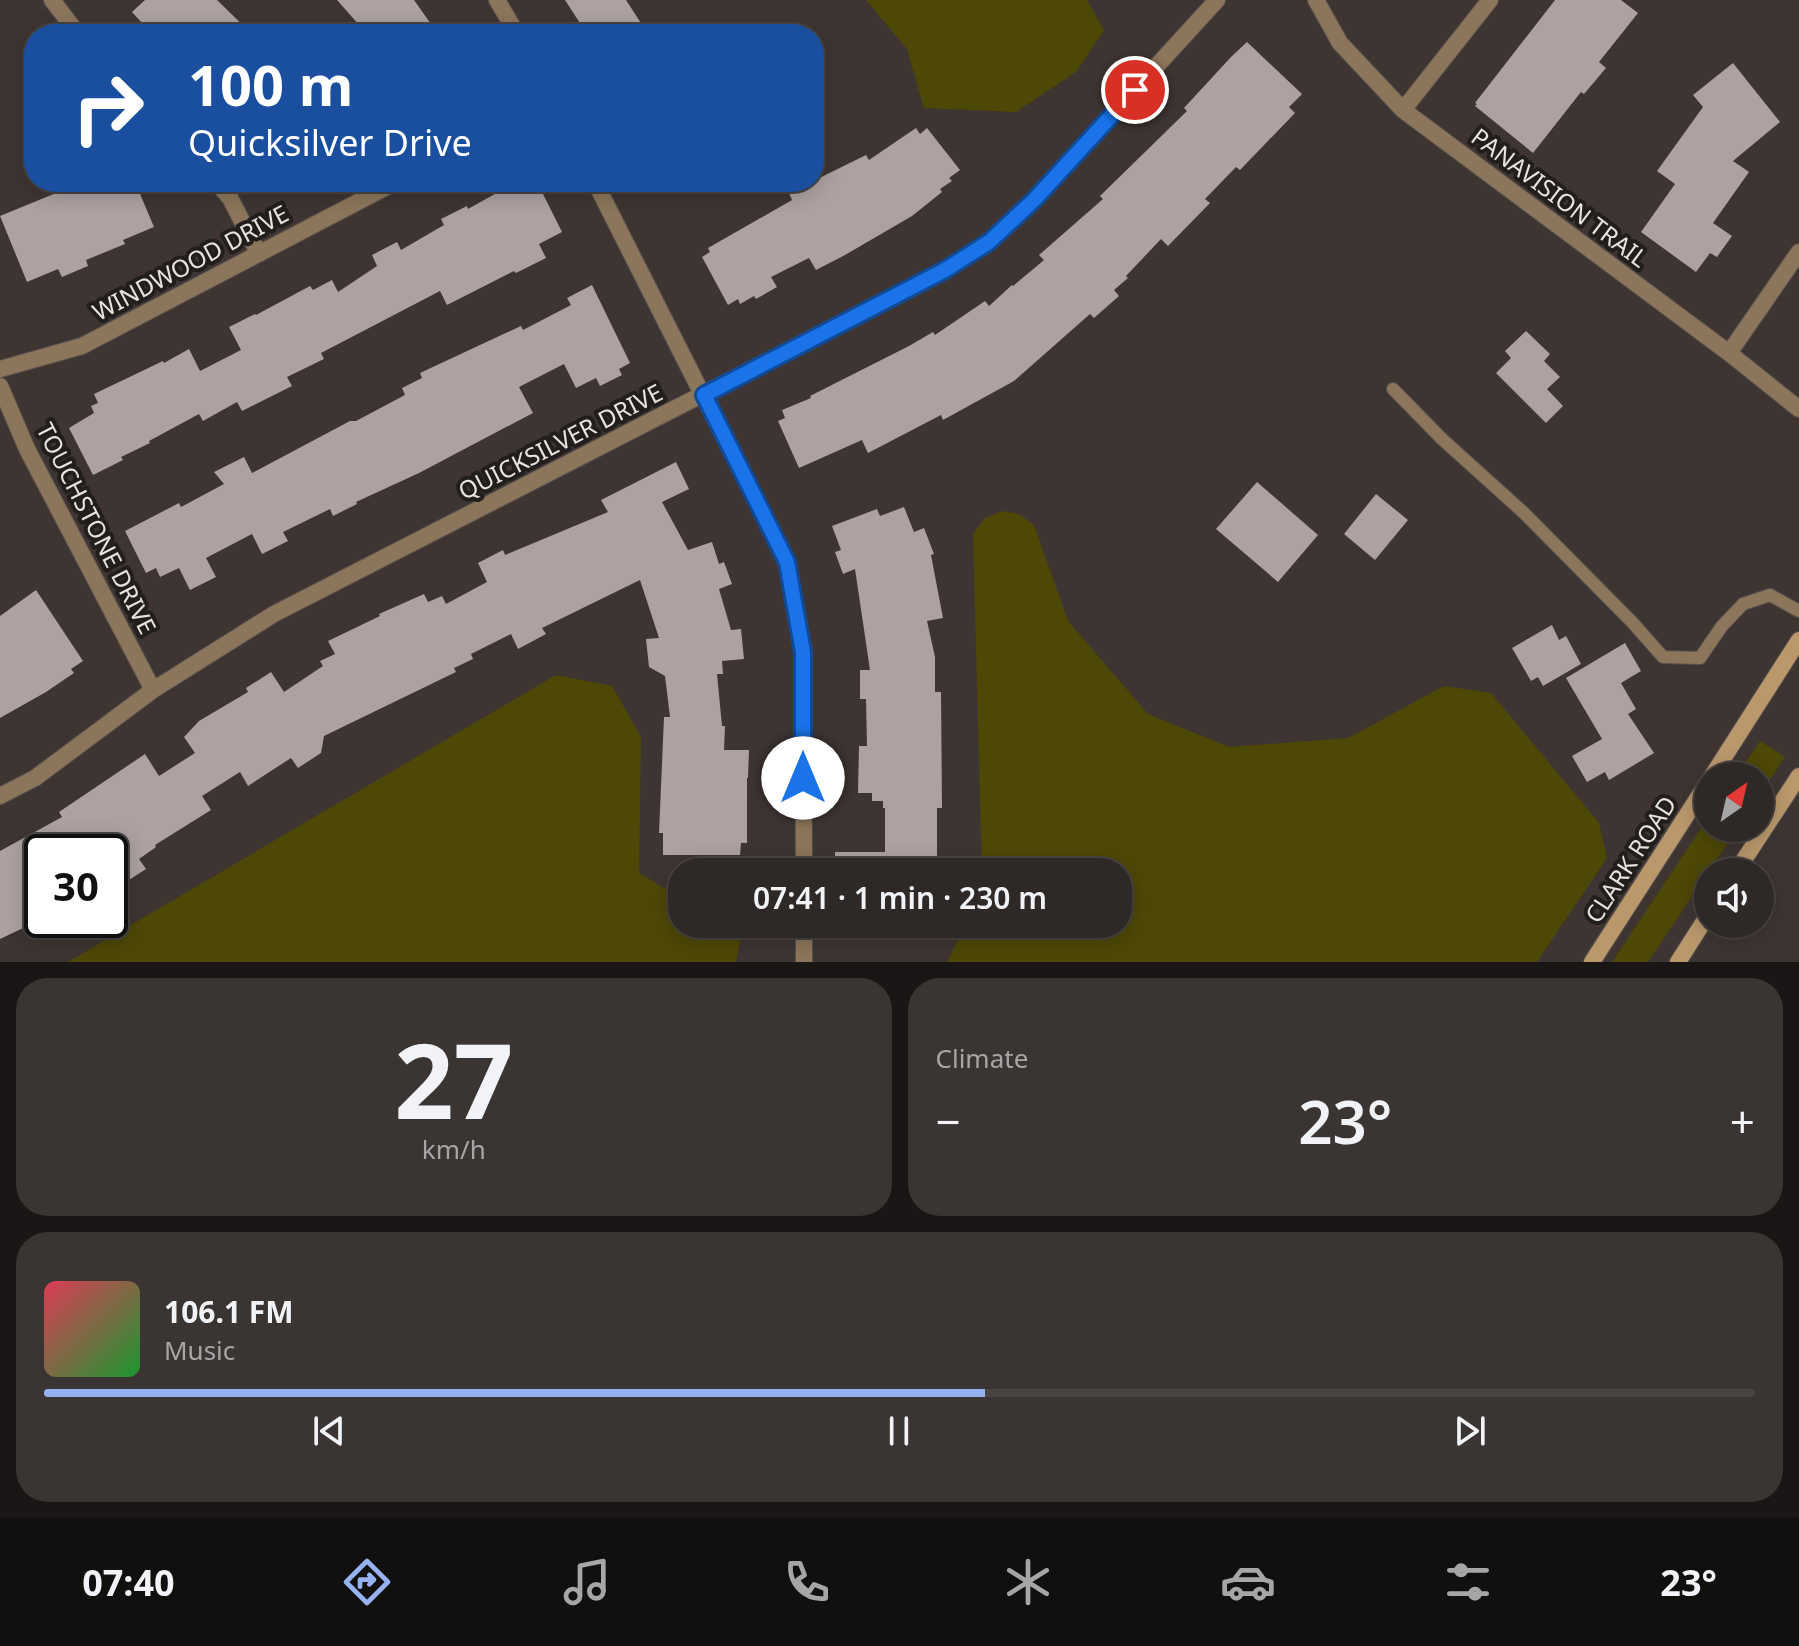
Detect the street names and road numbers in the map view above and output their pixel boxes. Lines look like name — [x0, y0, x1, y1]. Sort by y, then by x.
street label: PANAVISION TRAIL — [1465, 120, 1655, 274]
street label: WINDWOOD DRIVE — [86, 196, 294, 328]
street label: QUICKSILVER DRIVE — [452, 375, 668, 507]
street label: TOUCHSTONE DRIVE — [29, 417, 165, 639]
street label: CLARK ROAD — [1577, 789, 1683, 929]

